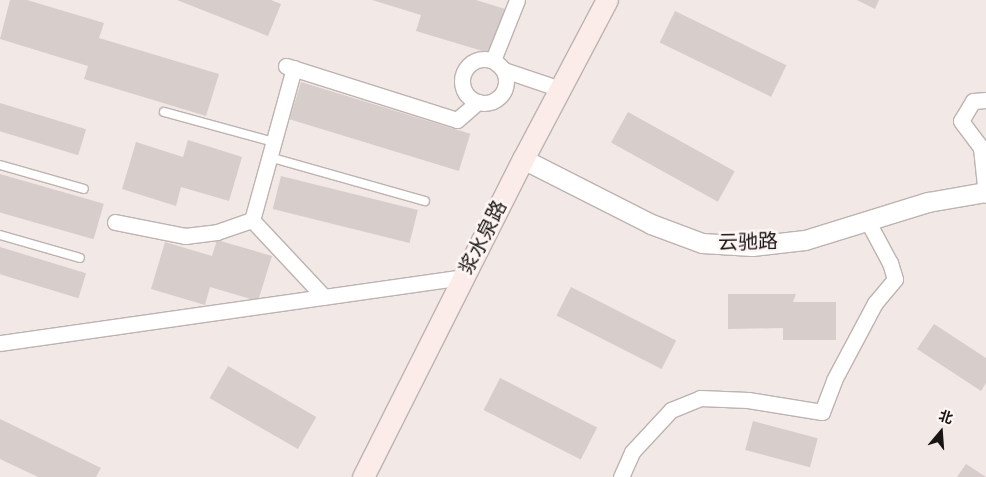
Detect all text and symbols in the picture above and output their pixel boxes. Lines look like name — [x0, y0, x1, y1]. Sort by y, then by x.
street label: 浆水泉路 — [455, 197, 513, 279]
street label: 云驰路 — [718, 230, 778, 256]
text: 北 — [936, 405, 956, 429]
north arrow — [916, 407, 966, 457]

